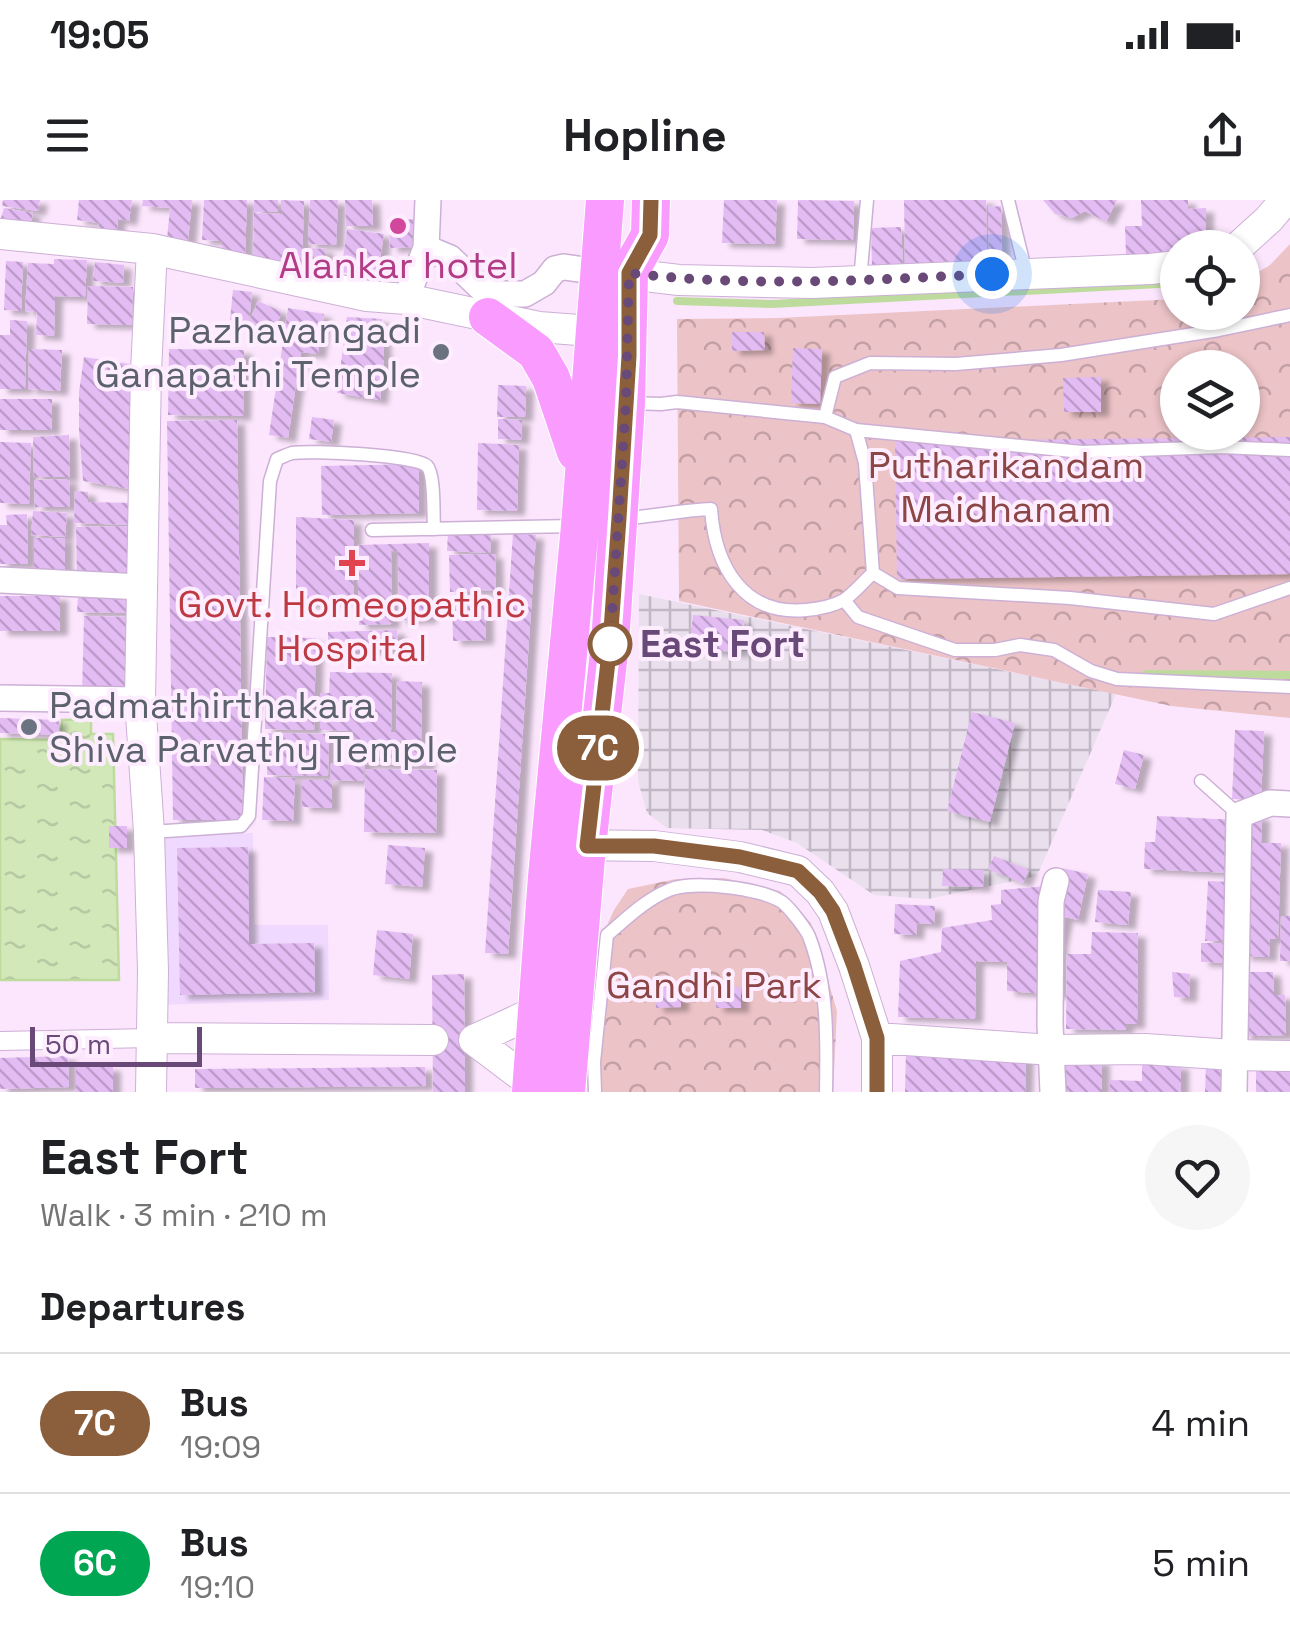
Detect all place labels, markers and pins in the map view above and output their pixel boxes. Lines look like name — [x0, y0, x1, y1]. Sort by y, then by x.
marker: Alankar hotel — [387, 215, 409, 237]
place label: Alankar hotel — [279, 241, 517, 289]
place label: Pazhavangadi Ganapathi Temple — [95, 306, 421, 398]
marker: Pazhavangadi Ganapathi Temple — [430, 341, 452, 363]
marker: Govt. Homeopathic Hospital — [339, 550, 365, 576]
place label: Govt. Homeopathic Hospital — [178, 580, 526, 672]
place label: East Fort — [640, 620, 805, 668]
marker: East Fort — [589, 623, 631, 665]
place label: Padmathirthakara Shiva Parvathy Temple — [49, 681, 458, 773]
marker: Padmathirthakara Shiva Parvathy Temple — [18, 716, 40, 738]

